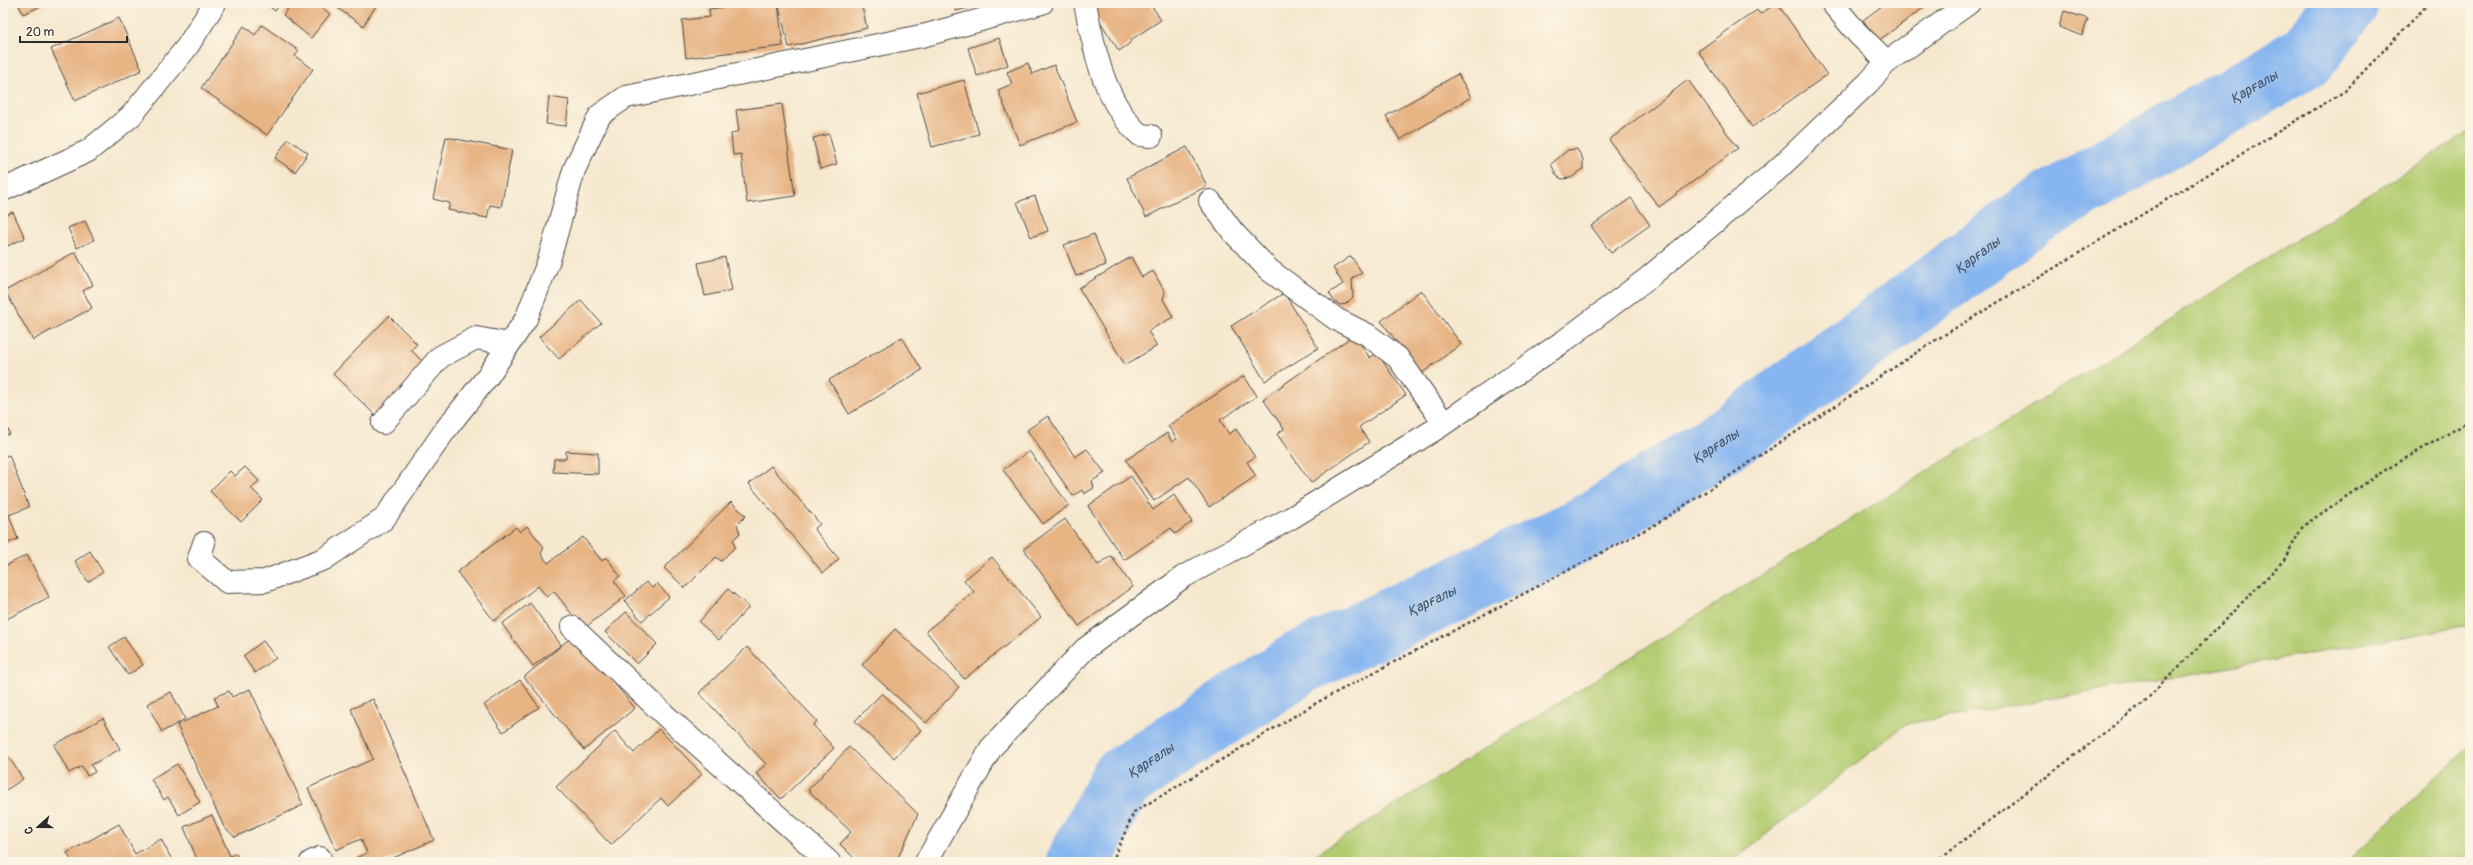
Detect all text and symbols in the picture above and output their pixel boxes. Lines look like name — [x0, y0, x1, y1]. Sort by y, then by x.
scale bar — [20, 18, 127, 44]
text: 20 m — [26, 25, 55, 40]
water label: Қарғалы — [2227, 66, 2281, 107]
water label: Қарғалы — [1951, 232, 2004, 277]
water label: Қарғалы — [1689, 424, 1743, 467]
water label: Қарғалы — [1404, 581, 1460, 619]
water label: Қарғалы — [1124, 739, 1178, 782]
north arrow — [18, 807, 58, 847]
text: С — [22, 825, 36, 836]

